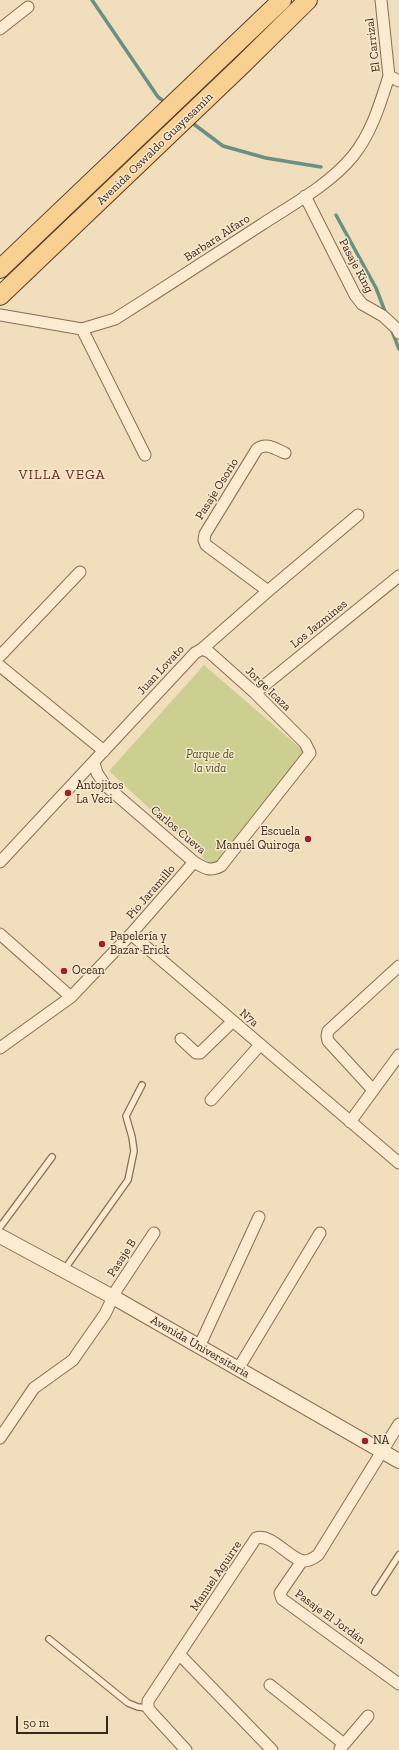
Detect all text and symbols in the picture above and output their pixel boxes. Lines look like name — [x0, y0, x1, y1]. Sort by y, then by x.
street label: El Carrizal — [363, 17, 383, 73]
street label: Avenida Oswaldo Guayasamín — [94, 90, 216, 208]
street label: Barbara Alfaro — [181, 211, 253, 265]
street label: Pasaje King — [336, 236, 376, 296]
street label: Pasaje Osorio — [192, 456, 242, 522]
district label: VILLA VEGA — [18, 467, 106, 483]
street label: Los Jazmines — [288, 597, 350, 651]
street label: Juan Lovato — [134, 642, 188, 698]
street label: Jorge Icaza — [242, 664, 294, 714]
park label: Parque de la vida — [186, 748, 234, 776]
place label: Antojitos La Veci — [76, 779, 124, 807]
marker: Antojitos La Veci — [63, 788, 73, 798]
street label: Carlos Cueva — [147, 803, 209, 857]
place label: Escuela Manuel Quiroga — [216, 825, 300, 853]
marker: Escuela Manuel Quiroga — [303, 834, 313, 844]
street label: Pio Jaramillo — [124, 862, 178, 922]
place label: Papelería y Bazar Erick — [110, 930, 169, 958]
marker: Papelería y Bazar Erick — [97, 939, 107, 949]
place label: Ocean — [72, 964, 105, 978]
marker: Ocean — [59, 966, 69, 976]
street label: N7a — [237, 1006, 261, 1030]
street label: Pasaje B — [104, 1236, 140, 1280]
street label: Avenida Universitaria — [148, 1313, 252, 1381]
place label: NA — [373, 1434, 389, 1448]
marker: NA — [360, 1436, 370, 1446]
street label: Manuel Aguirre — [187, 1538, 245, 1614]
street label: Pasaje El Jordán — [292, 1587, 368, 1647]
scale bar — [18, 1708, 110, 1734]
text: 50 m — [23, 1716, 49, 1730]

